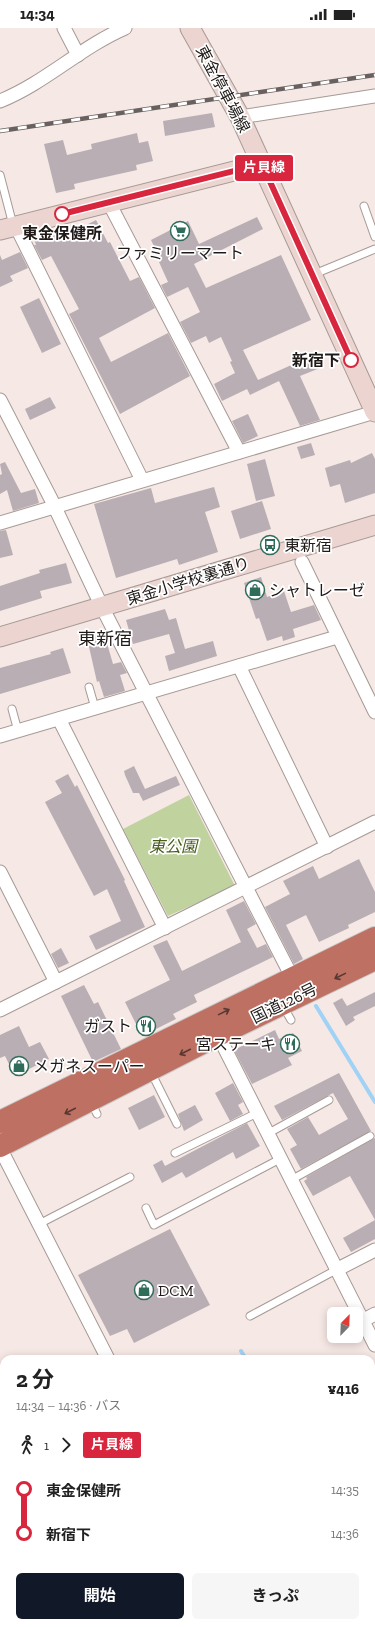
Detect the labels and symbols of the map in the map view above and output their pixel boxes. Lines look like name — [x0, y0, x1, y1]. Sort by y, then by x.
street label: 東金停車場線 — [192, 42, 254, 136]
line badge: 片貝線 — [241, 155, 287, 181]
marker: 東金保健所 — [54, 206, 70, 222]
supermarket icon: ファミリーマート — [169, 220, 191, 242]
place label: 東金保健所 — [22, 224, 102, 243]
place label: ファミリーマート — [116, 244, 244, 263]
place label: 新宿下 — [292, 351, 340, 370]
marker: 新宿下 — [343, 352, 359, 368]
bus stop icon: 東新宿 — [259, 534, 281, 556]
place label: 東新宿 — [284, 536, 332, 555]
street label: 東金小学校裏通り — [124, 553, 252, 609]
shop icon: シャトレーゼ — [244, 579, 266, 601]
place label: シャトレーゼ — [269, 581, 365, 600]
district label: 東新宿 — [78, 628, 132, 650]
park label: 東公園 — [149, 837, 199, 856]
one-way arrow — [334, 973, 346, 980]
street label: 国道126号 — [248, 979, 320, 1027]
one-way arrow — [217, 1008, 229, 1015]
restaurant icon: ガスト — [135, 1015, 157, 1037]
place label: ガスト — [84, 1017, 132, 1036]
restaurant icon: 宮ステーキ — [279, 1033, 301, 1055]
place label: 宮ステーキ — [196, 1035, 276, 1054]
one-way arrow — [180, 1049, 192, 1056]
shop icon: メガネスーパー — [8, 1055, 30, 1077]
place label: メガネスーパー — [33, 1057, 145, 1076]
one-way arrow — [64, 1107, 76, 1115]
shop icon: DCM — [133, 1279, 155, 1301]
place label: DCM — [158, 1281, 194, 1300]
north arrow — [327, 1307, 363, 1343]

